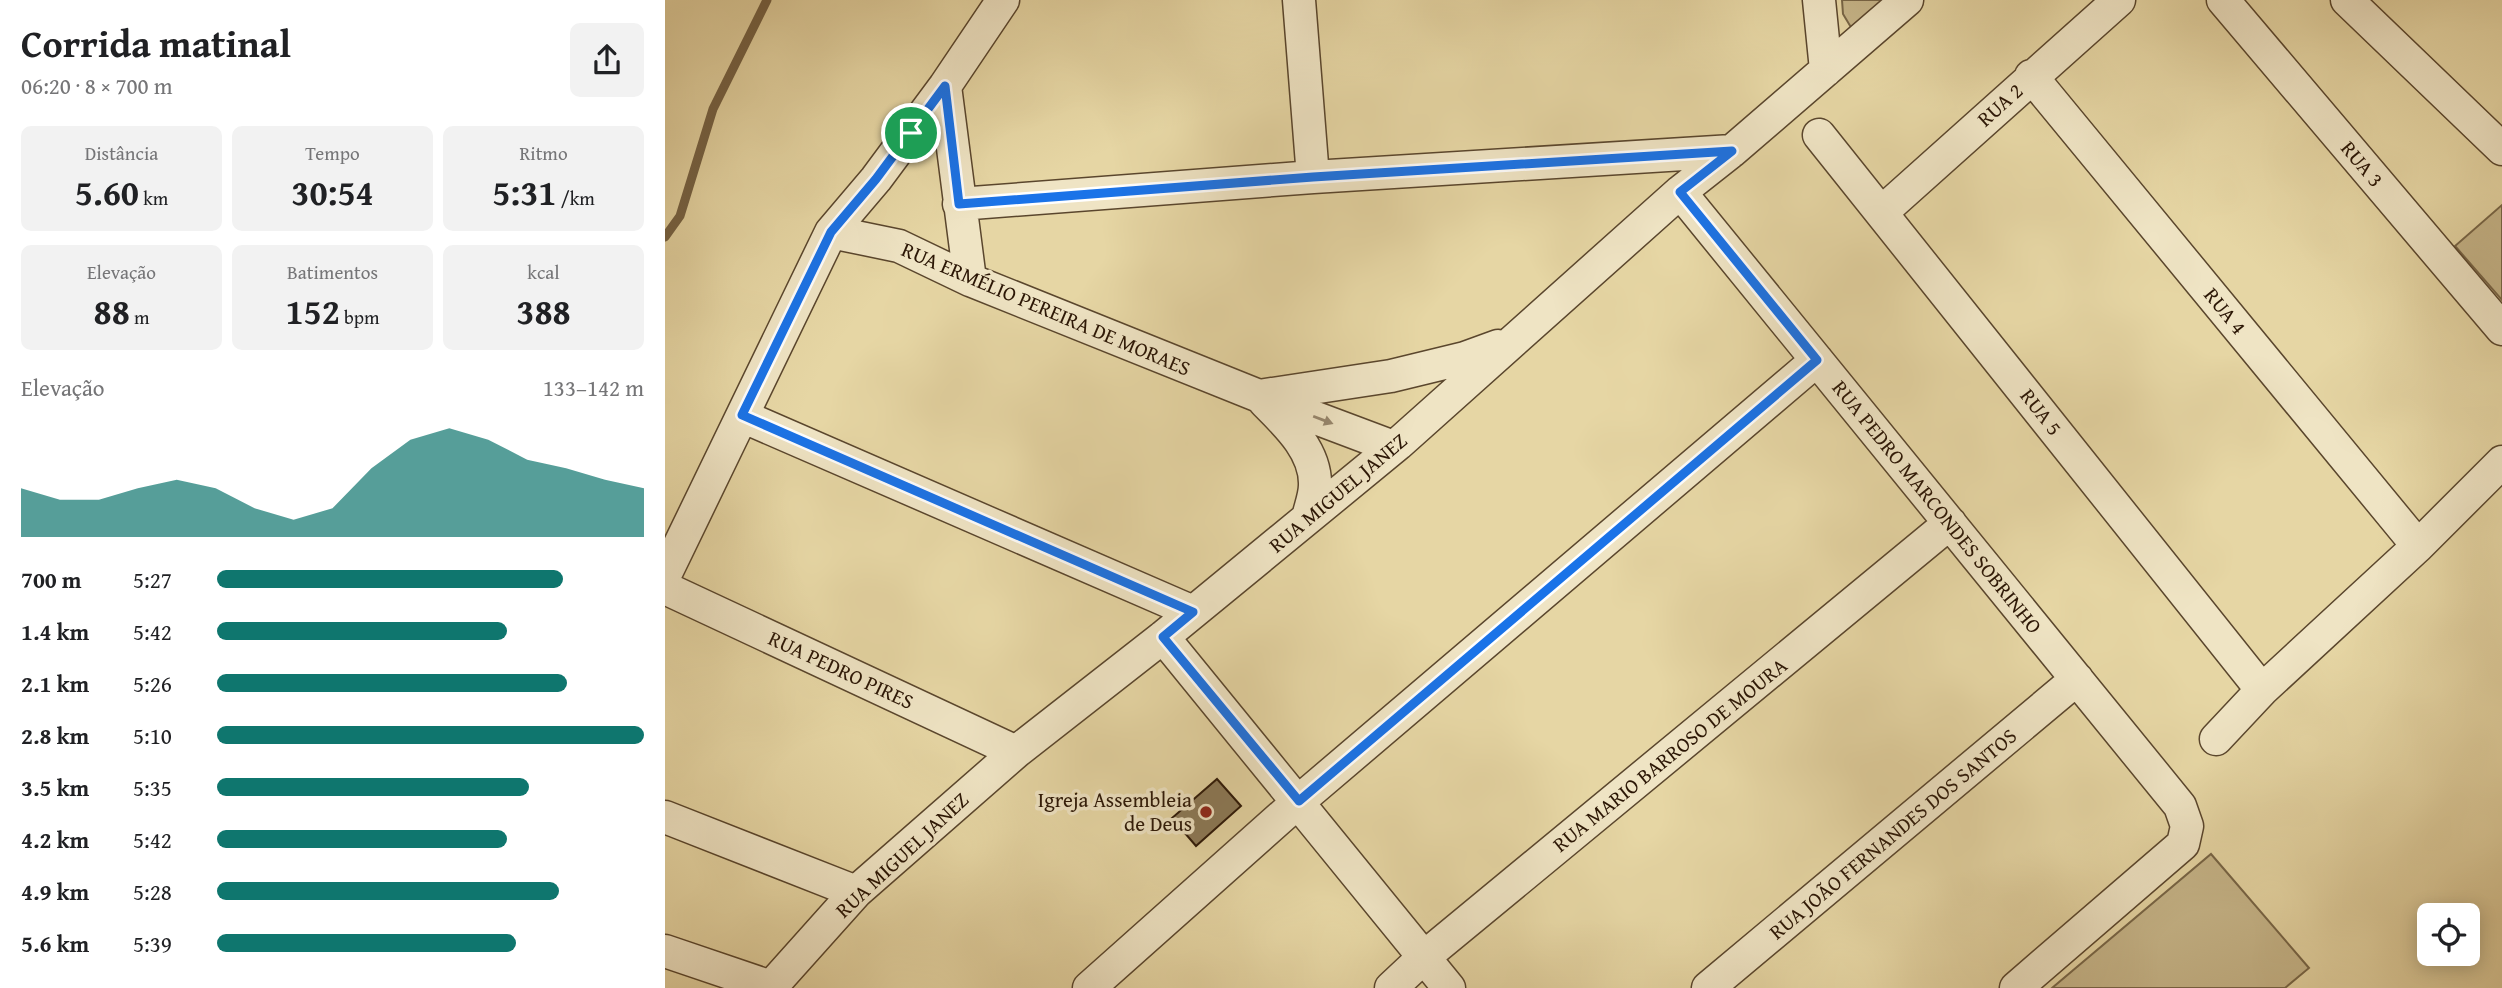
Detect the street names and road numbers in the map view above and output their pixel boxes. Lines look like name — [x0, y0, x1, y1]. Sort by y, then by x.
street label: RUA 2 — [1970, 76, 2029, 134]
street label: RUA 3 — [2334, 134, 2391, 194]
street label: RUA ERMÉLIO PEREIRA DE MORAES — [897, 233, 1195, 384]
street label: RUA 4 — [2197, 281, 2254, 341]
street label: RUA PEDRO MARCONDES SOBRINHO — [1825, 373, 2050, 640]
street label: RUA 5 — [2013, 382, 2070, 442]
street label: RUA MIGUEL JANEZ — [1262, 425, 1414, 560]
street label: RUA PEDRO PIRES — [763, 622, 919, 717]
street label: RUA MARIO BARROSO DE MOURA — [1546, 650, 1794, 859]
street label: RUA JOÃO FERNANDES DOS SANTOS — [1762, 720, 2023, 947]
street label: RUA MIGUEL JANEZ — [828, 784, 975, 925]

